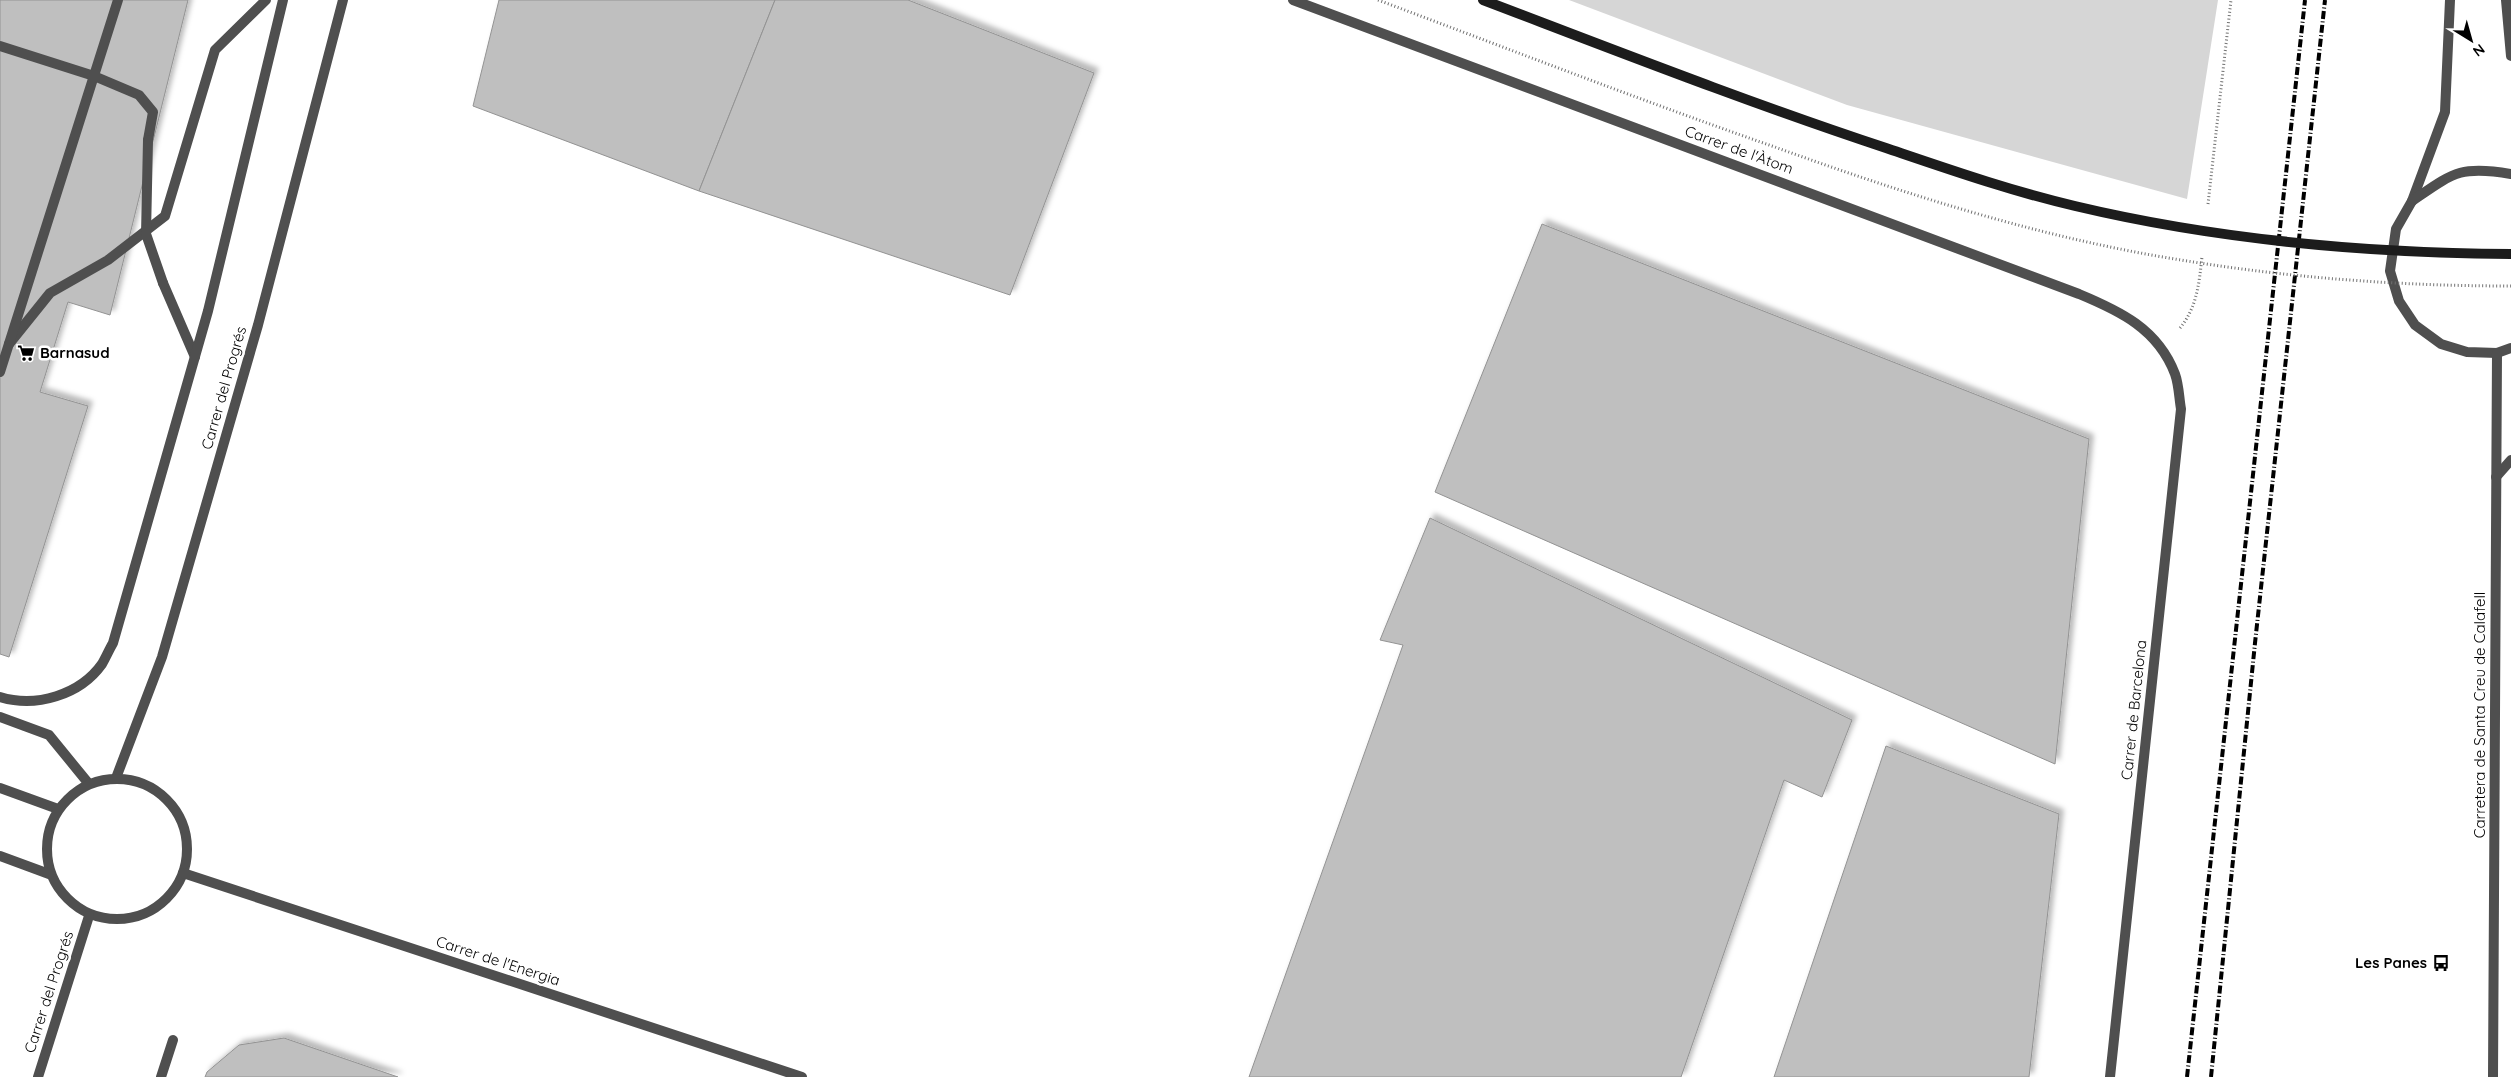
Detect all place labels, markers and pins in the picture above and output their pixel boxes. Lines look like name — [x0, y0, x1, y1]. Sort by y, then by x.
supermarket icon: Barnasud — [16, 343, 36, 363]
place label: Barnasud — [40, 343, 110, 362]
place label: Les Panes — [2355, 953, 2427, 972]
bus stop icon: Les Panes — [2431, 953, 2451, 973]

